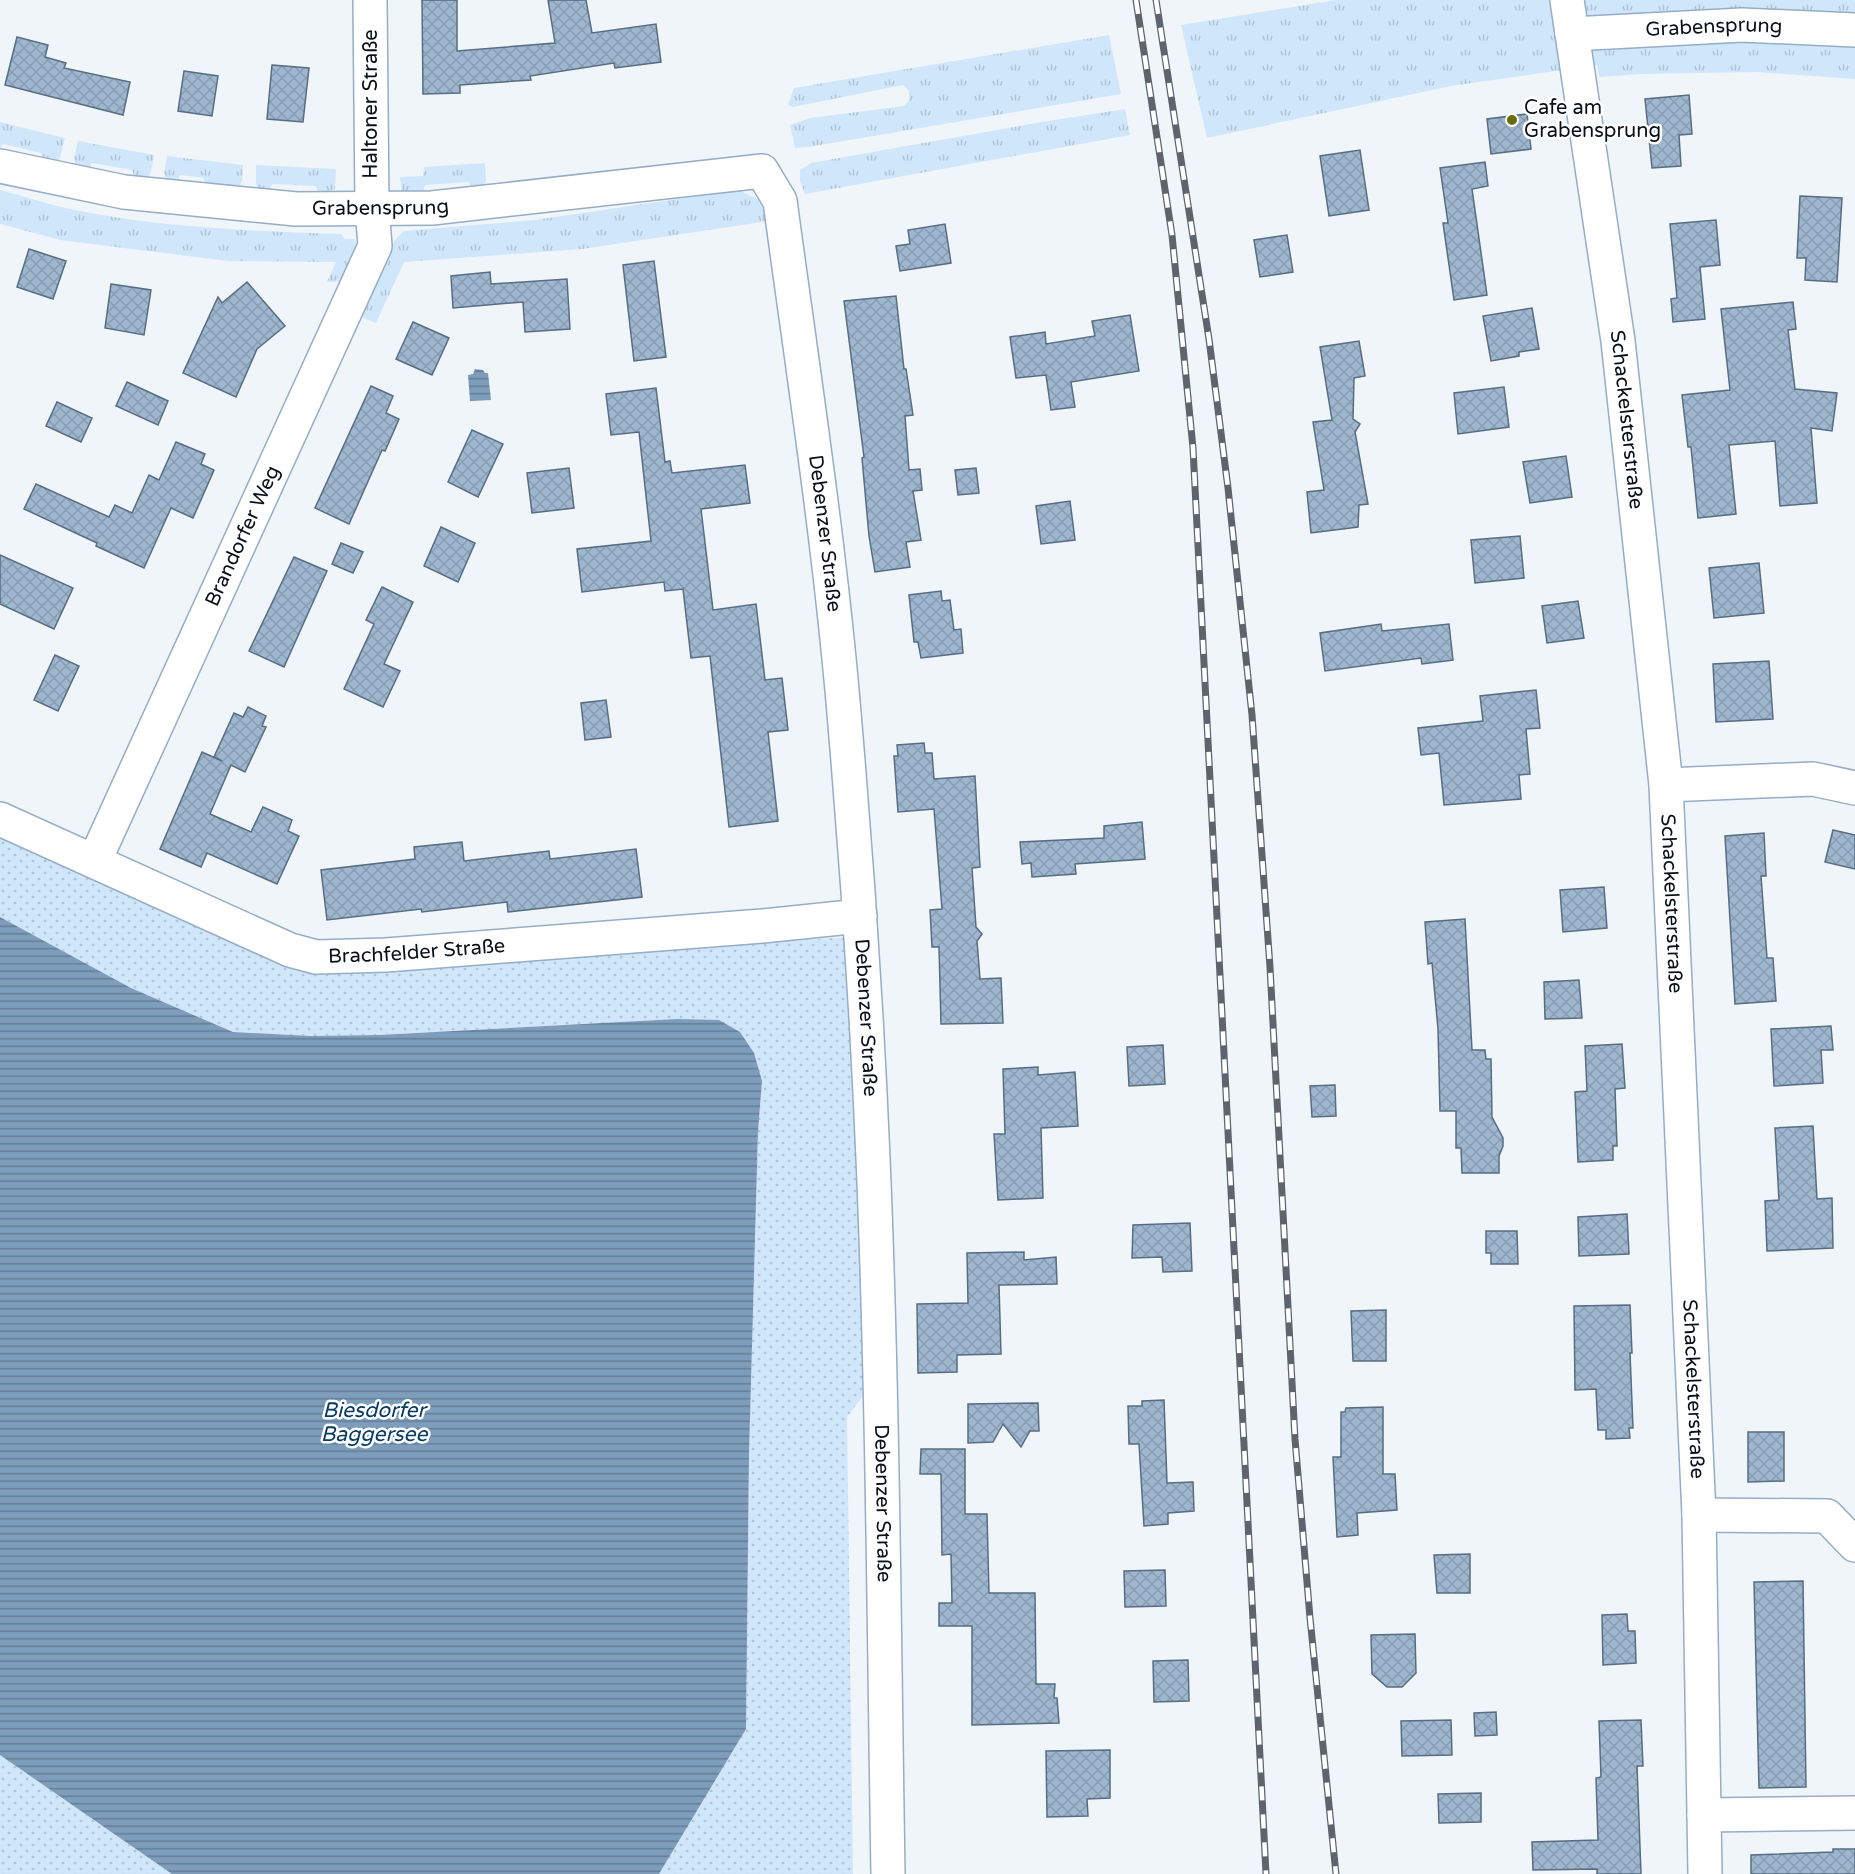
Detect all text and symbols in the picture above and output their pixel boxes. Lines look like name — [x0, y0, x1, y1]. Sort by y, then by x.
street label: Grabensprung — [1645, 13, 1783, 42]
street label: Haltoner Straße — [359, 29, 383, 179]
place label: Cafe am Grabensprung — [1524, 96, 1661, 143]
marker: Cafe am Grabensprung — [1505, 113, 1519, 127]
street label: Grabensprung — [312, 194, 450, 221]
street label: Schackelsterstraße — [1605, 329, 1648, 510]
street label: Debenzer Straße — [803, 453, 846, 613]
street label: Brandorfer Weg — [200, 462, 285, 610]
street label: Schackelsterstraße — [1655, 813, 1687, 994]
street label: Brachfelder Straße — [328, 934, 506, 969]
street label: Debenzer Straße — [849, 938, 882, 1097]
street label: Schackelsterstraße — [1677, 1299, 1709, 1479]
water label: Biesdorfer Baggersee — [321, 1398, 428, 1447]
street label: Debenzer Straße — [869, 1424, 896, 1583]

